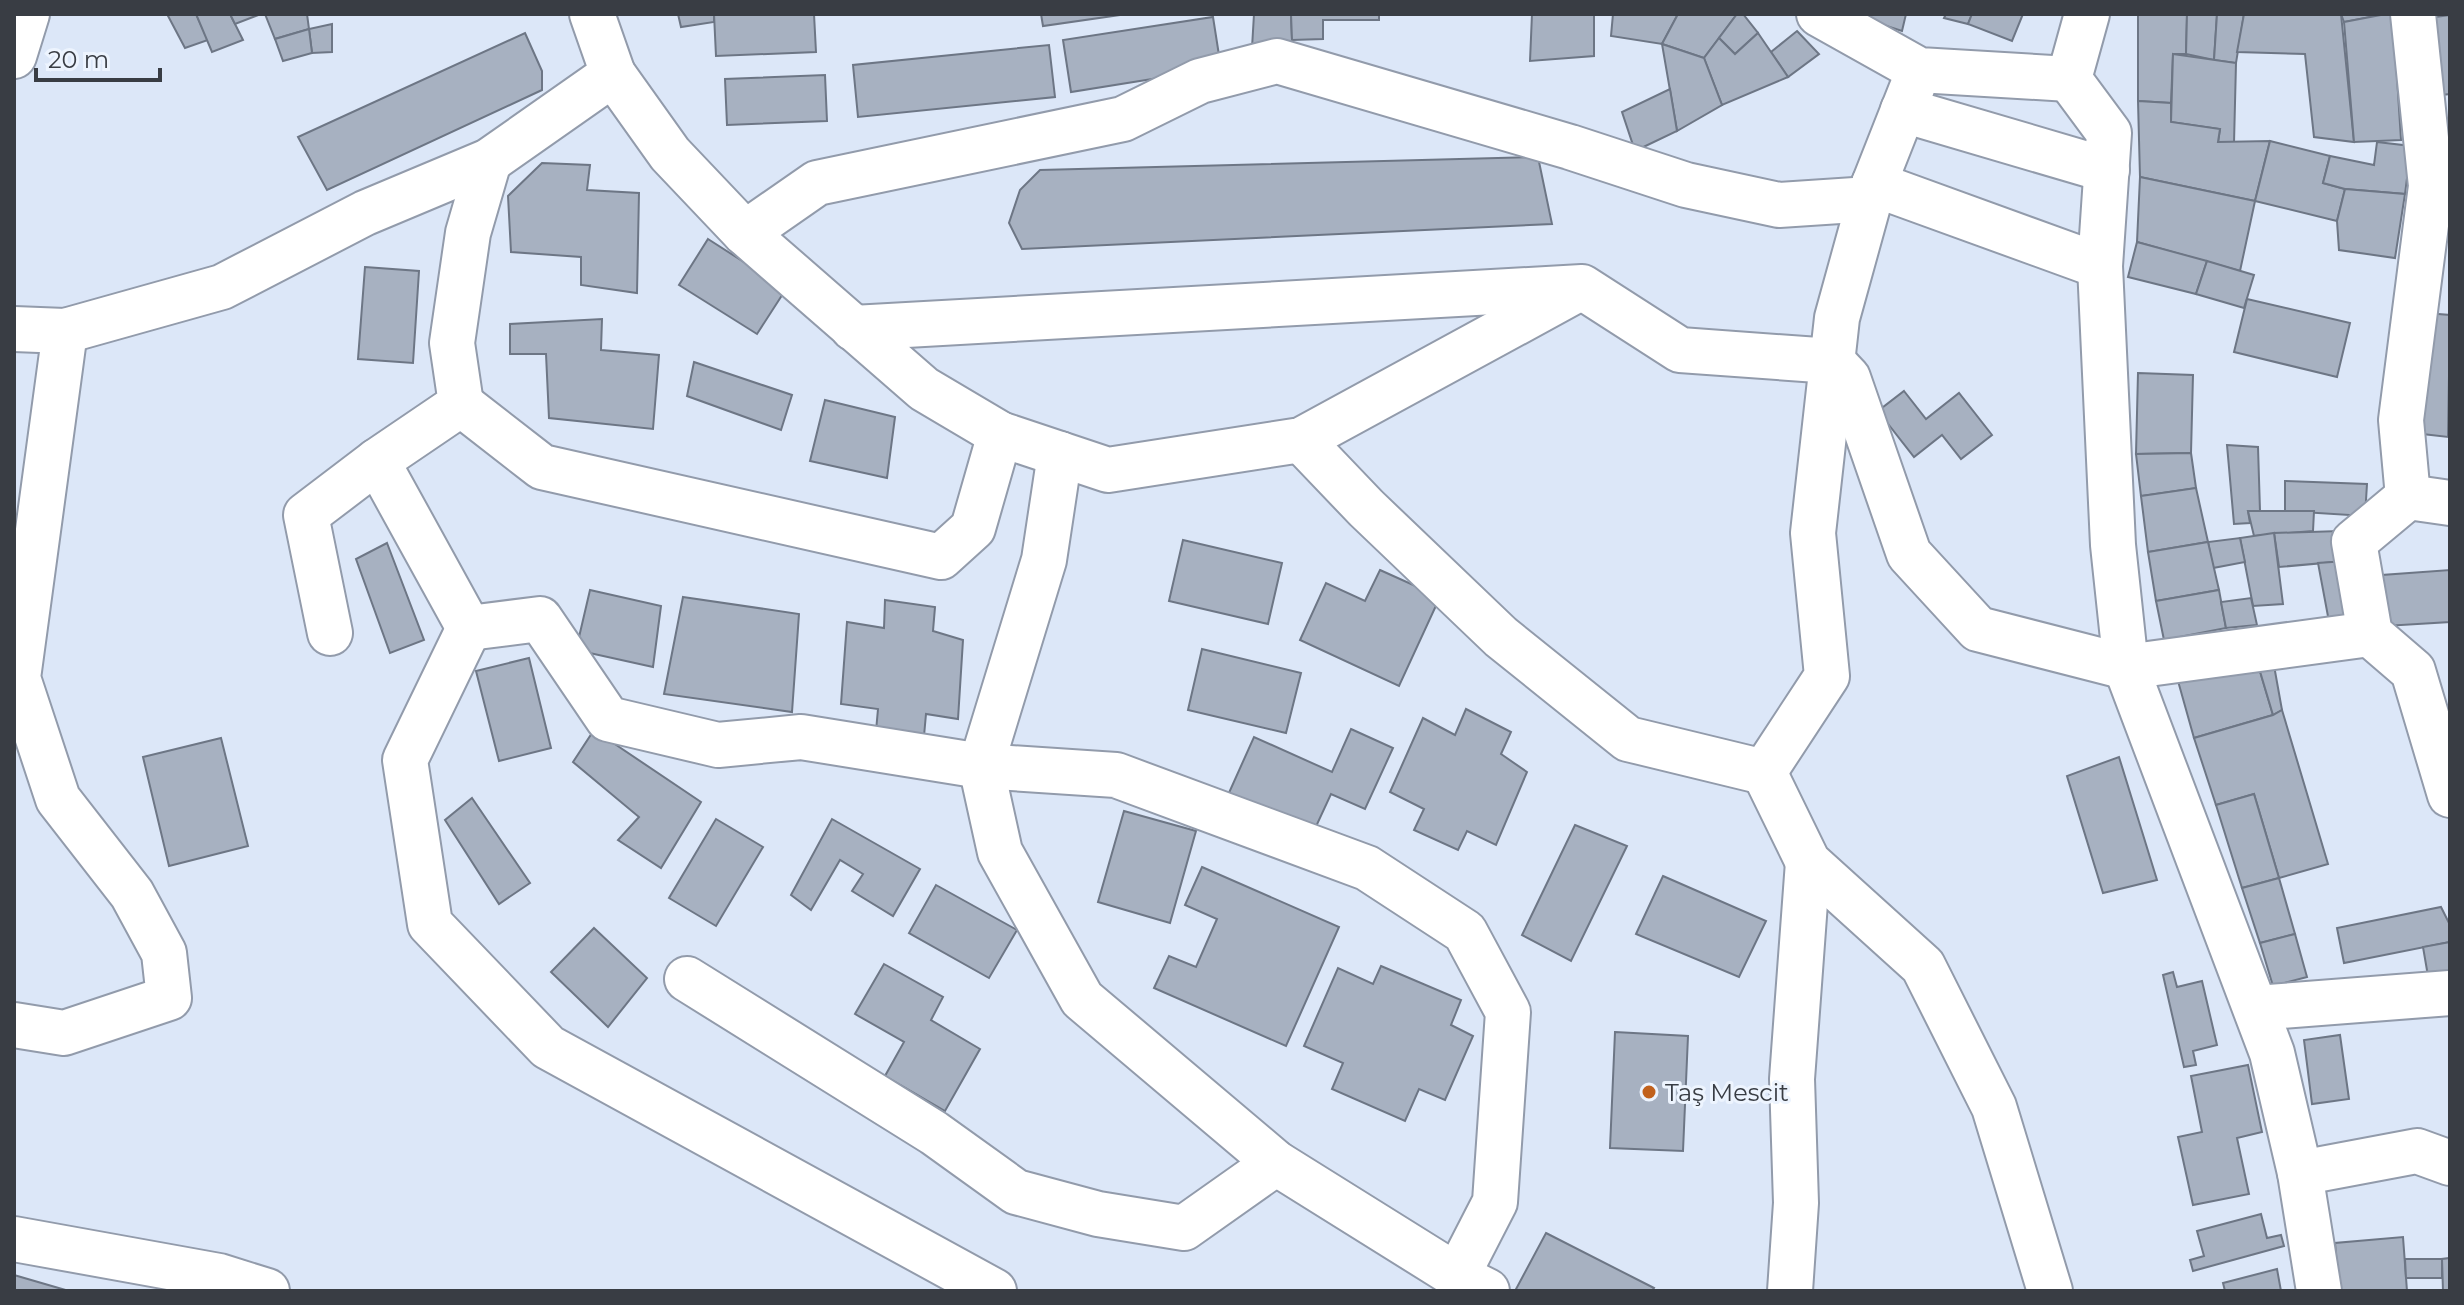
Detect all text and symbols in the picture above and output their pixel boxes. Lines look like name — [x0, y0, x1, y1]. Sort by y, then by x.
scale bar — [36, 32, 160, 82]
text: 20 m — [48, 45, 109, 74]
place label: Taş Mescit — [1665, 1078, 1789, 1107]
marker: Taş Mescit — [1640, 1083, 1658, 1101]

